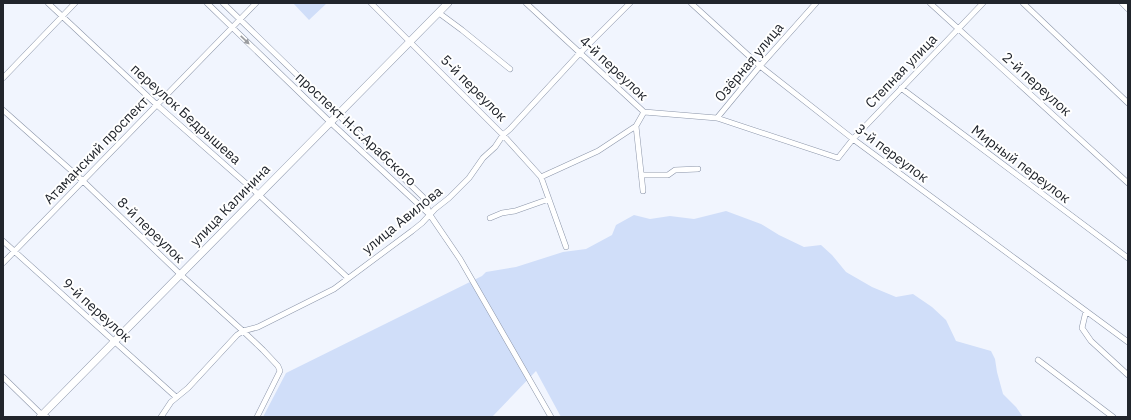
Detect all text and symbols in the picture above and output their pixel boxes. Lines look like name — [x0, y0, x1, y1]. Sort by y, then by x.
street label: Озёрная улица — [711, 18, 788, 105]
street label: Степная улица — [861, 30, 941, 112]
street label: 4-й переулок — [576, 32, 652, 105]
one-way arrow — [240, 35, 250, 45]
street label: 2-й переулок — [999, 48, 1076, 120]
street label: 5-й переулок — [437, 51, 511, 125]
street label: переулок Бедрышева — [127, 60, 245, 169]
street label: проспект Н.С.Арабского — [292, 68, 420, 190]
street label: Атаманский проспект — [40, 92, 153, 208]
street label: 3-й переулок — [852, 120, 932, 187]
street label: Мирный переулок — [968, 121, 1074, 207]
street label: улица Калинина — [186, 160, 274, 250]
street label: улица Авилова — [358, 182, 446, 258]
street label: 8-й переулок — [113, 193, 189, 267]
street label: 9-й переулок — [59, 274, 136, 346]

